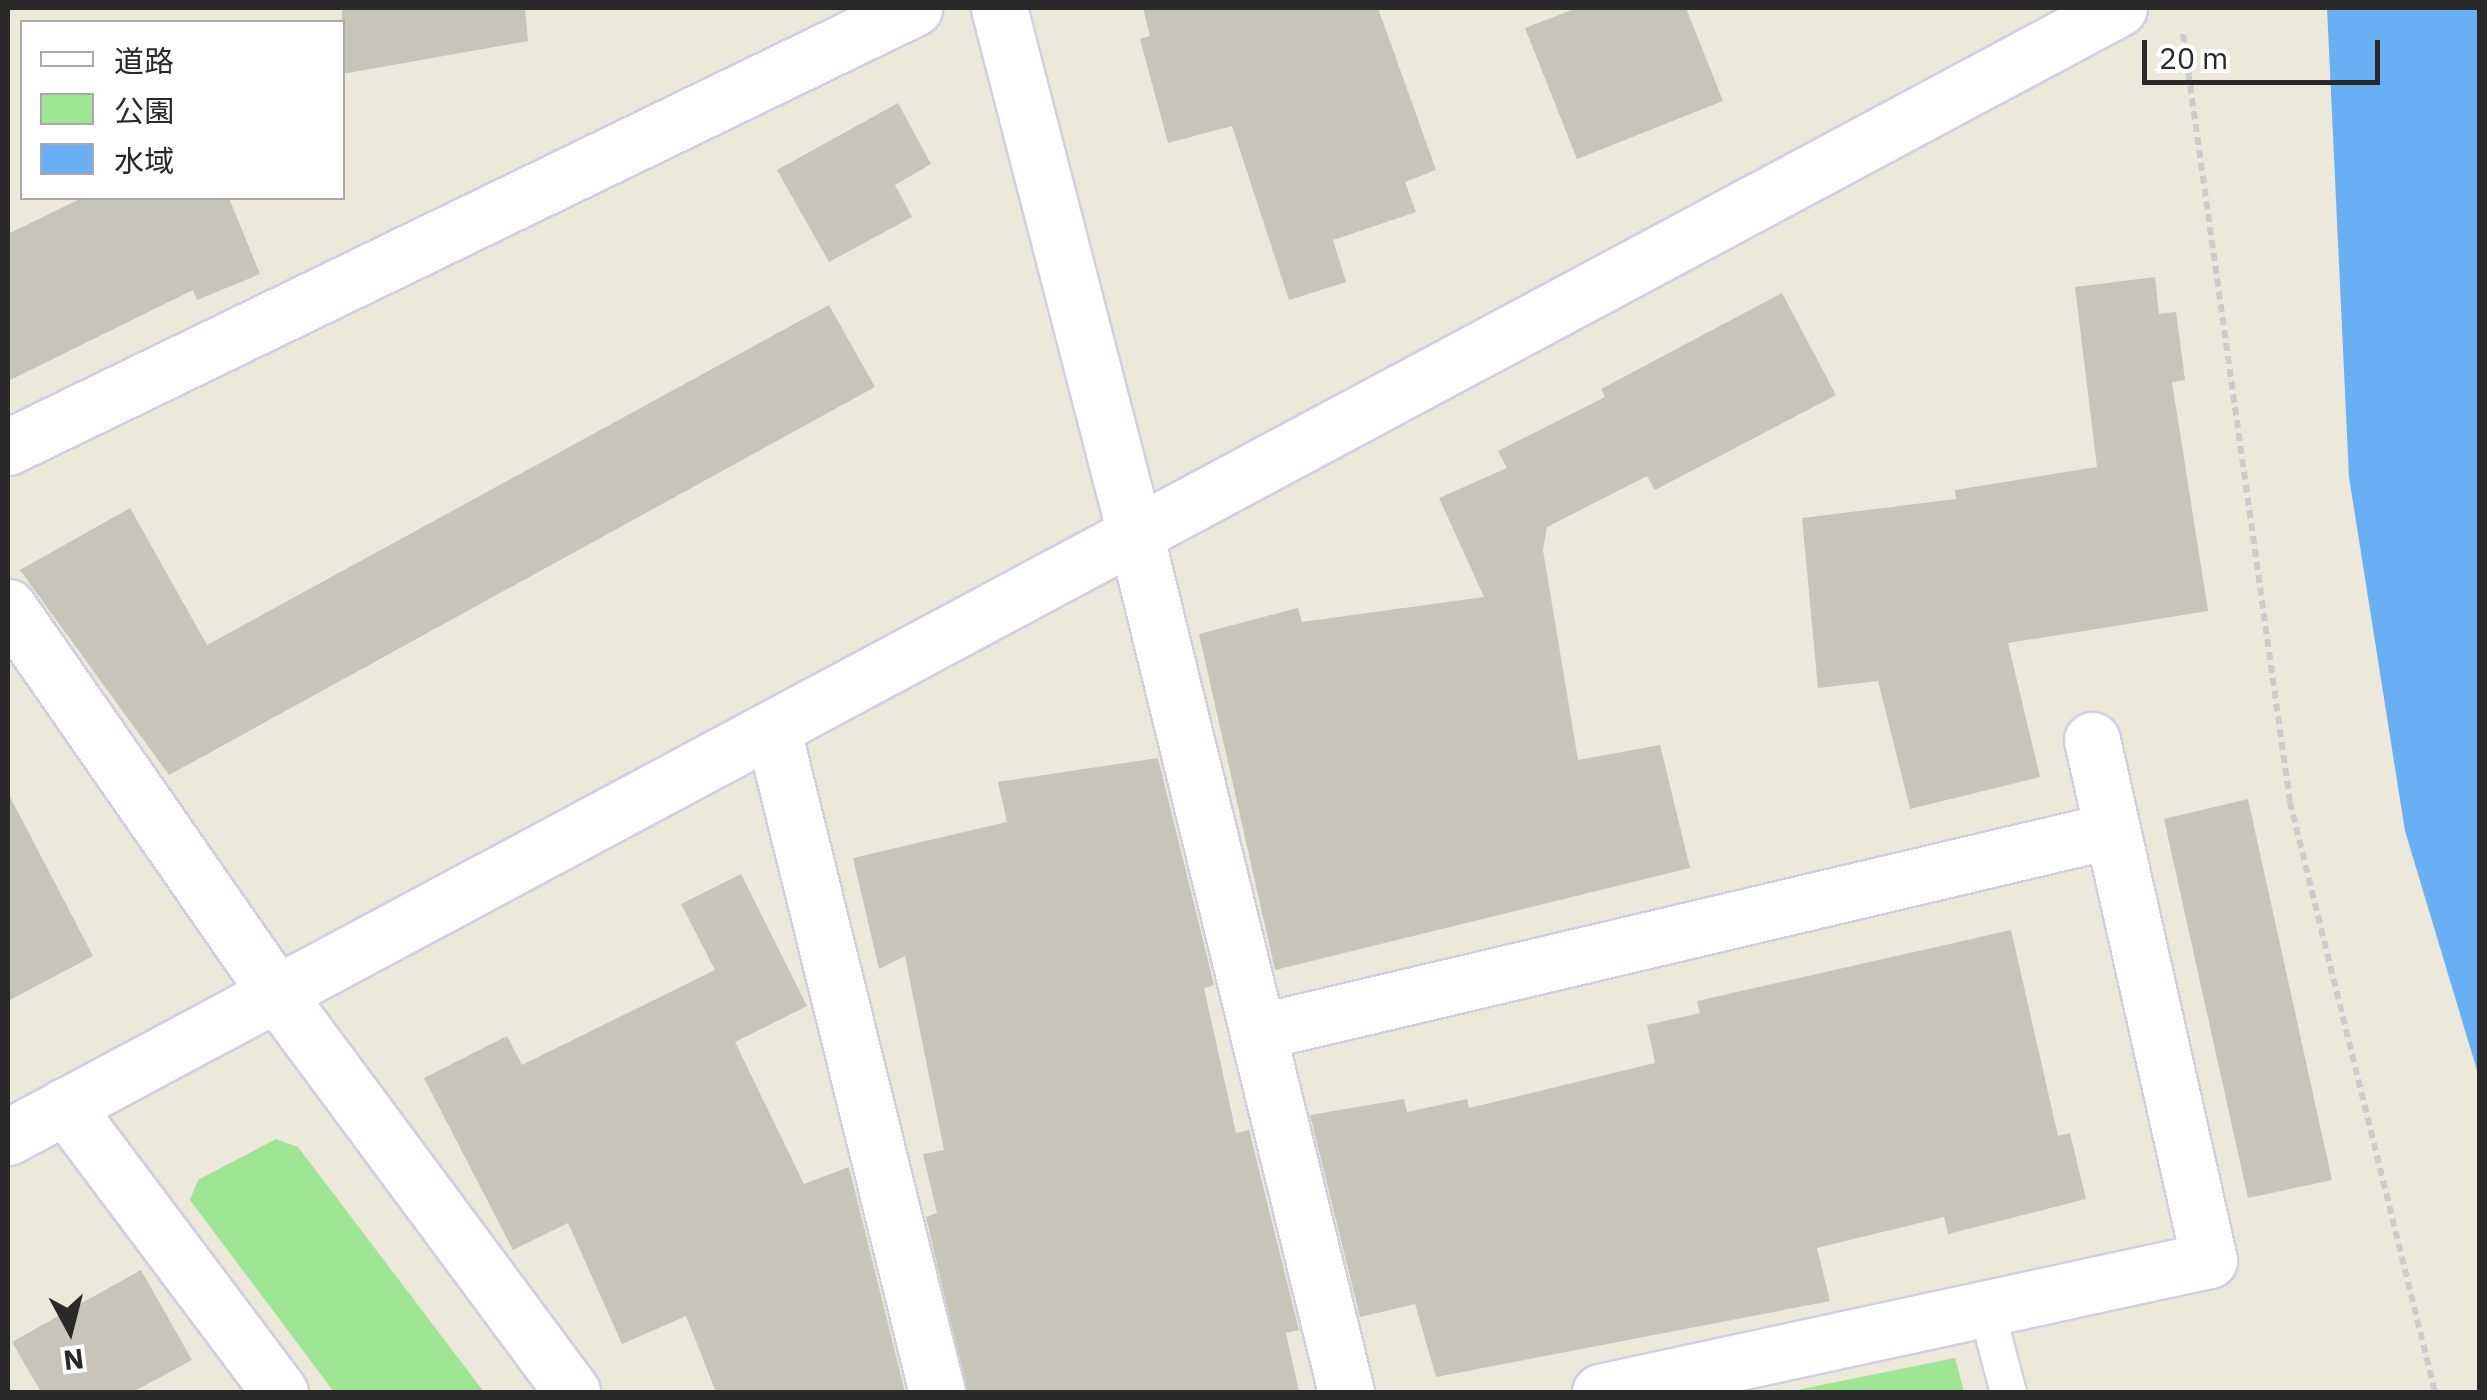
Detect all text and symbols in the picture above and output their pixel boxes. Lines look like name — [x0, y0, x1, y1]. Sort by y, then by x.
legend — [20, 20, 345, 200]
scale bar — [2147, 20, 2384, 82]
text: 20 m — [2159, 38, 2228, 77]
text: 道路 — [114, 41, 174, 80]
text: 公園 — [114, 91, 174, 130]
text: 水域 — [114, 141, 174, 180]
north arrow — [20, 1280, 120, 1380]
text: N — [61, 1341, 86, 1380]

